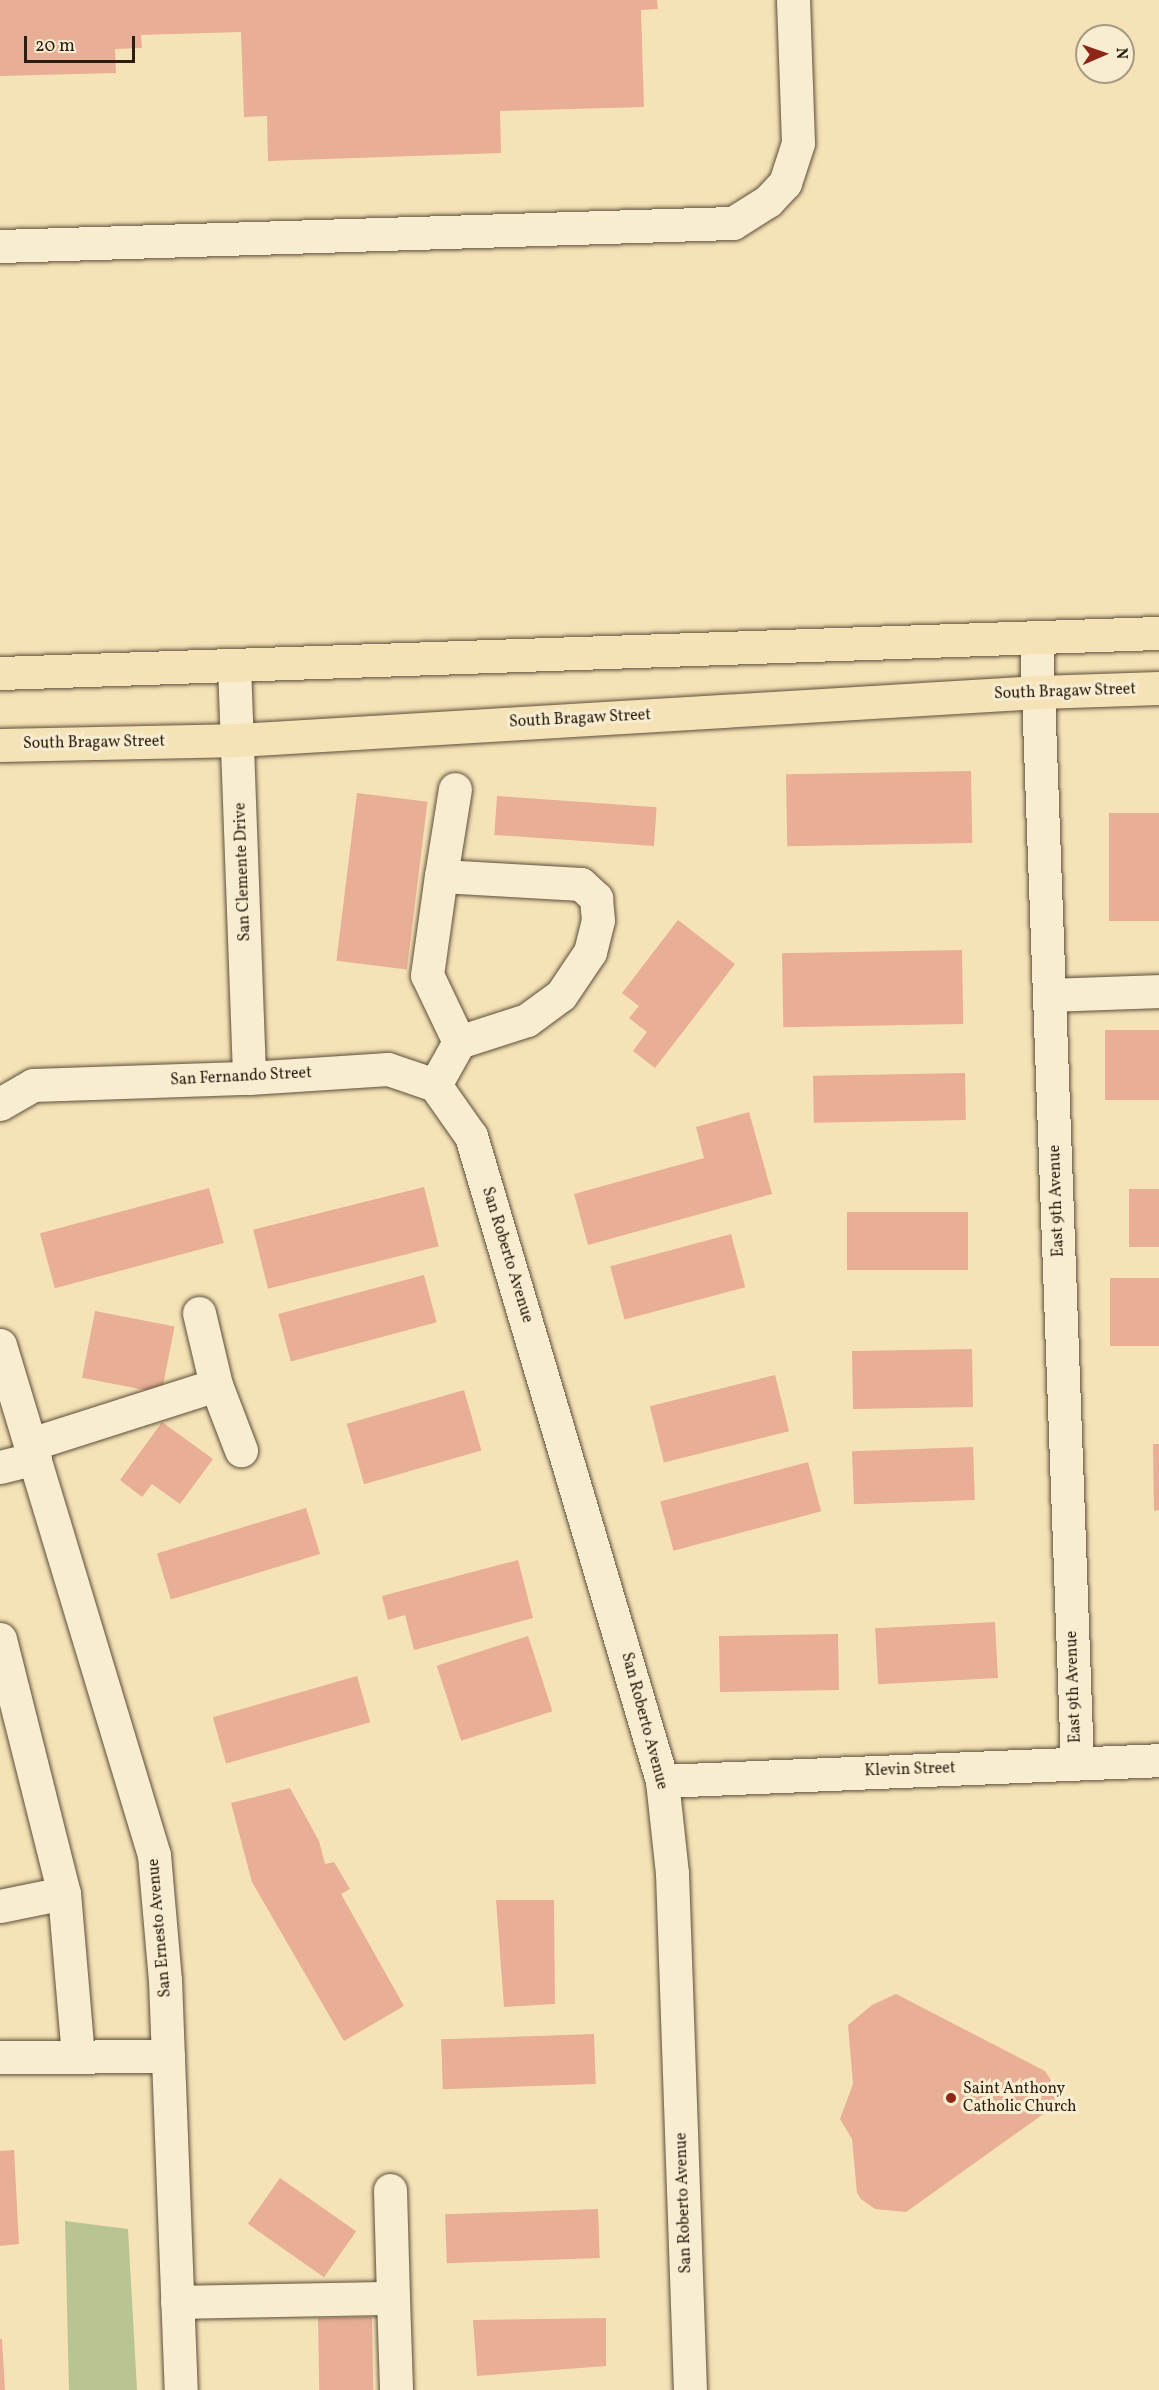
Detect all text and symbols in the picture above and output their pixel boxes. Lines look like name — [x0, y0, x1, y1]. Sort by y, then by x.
scale bar — [27, 24, 138, 62]
north arrow — [1075, 24, 1135, 84]
text: 20 m — [35, 34, 75, 59]
text: N — [1110, 47, 1132, 60]
street label: South Bragaw Street — [993, 680, 1137, 704]
street label: South Bragaw Street — [508, 706, 652, 732]
street label: South Bragaw Street — [23, 732, 165, 754]
street label: San Clemente Drive — [231, 802, 255, 942]
street label: San Fernando Street — [170, 1064, 312, 1090]
street label: East 9th Avenue — [1045, 1145, 1069, 1257]
street label: San Roberto Avenue — [477, 1185, 537, 1325]
street label: East 9th Avenue — [1062, 1631, 1086, 1743]
street label: San Roberto Avenue — [616, 1650, 672, 1792]
street label: Klevin Street — [864, 1759, 956, 1781]
street label: San Ernesto Avenue — [144, 1858, 176, 1998]
place label: Saint Anthony Catholic Church — [963, 2079, 1077, 2117]
marker: Saint Anthony Catholic Church — [944, 2091, 958, 2105]
street label: San Roberto Avenue — [672, 2132, 696, 2274]

